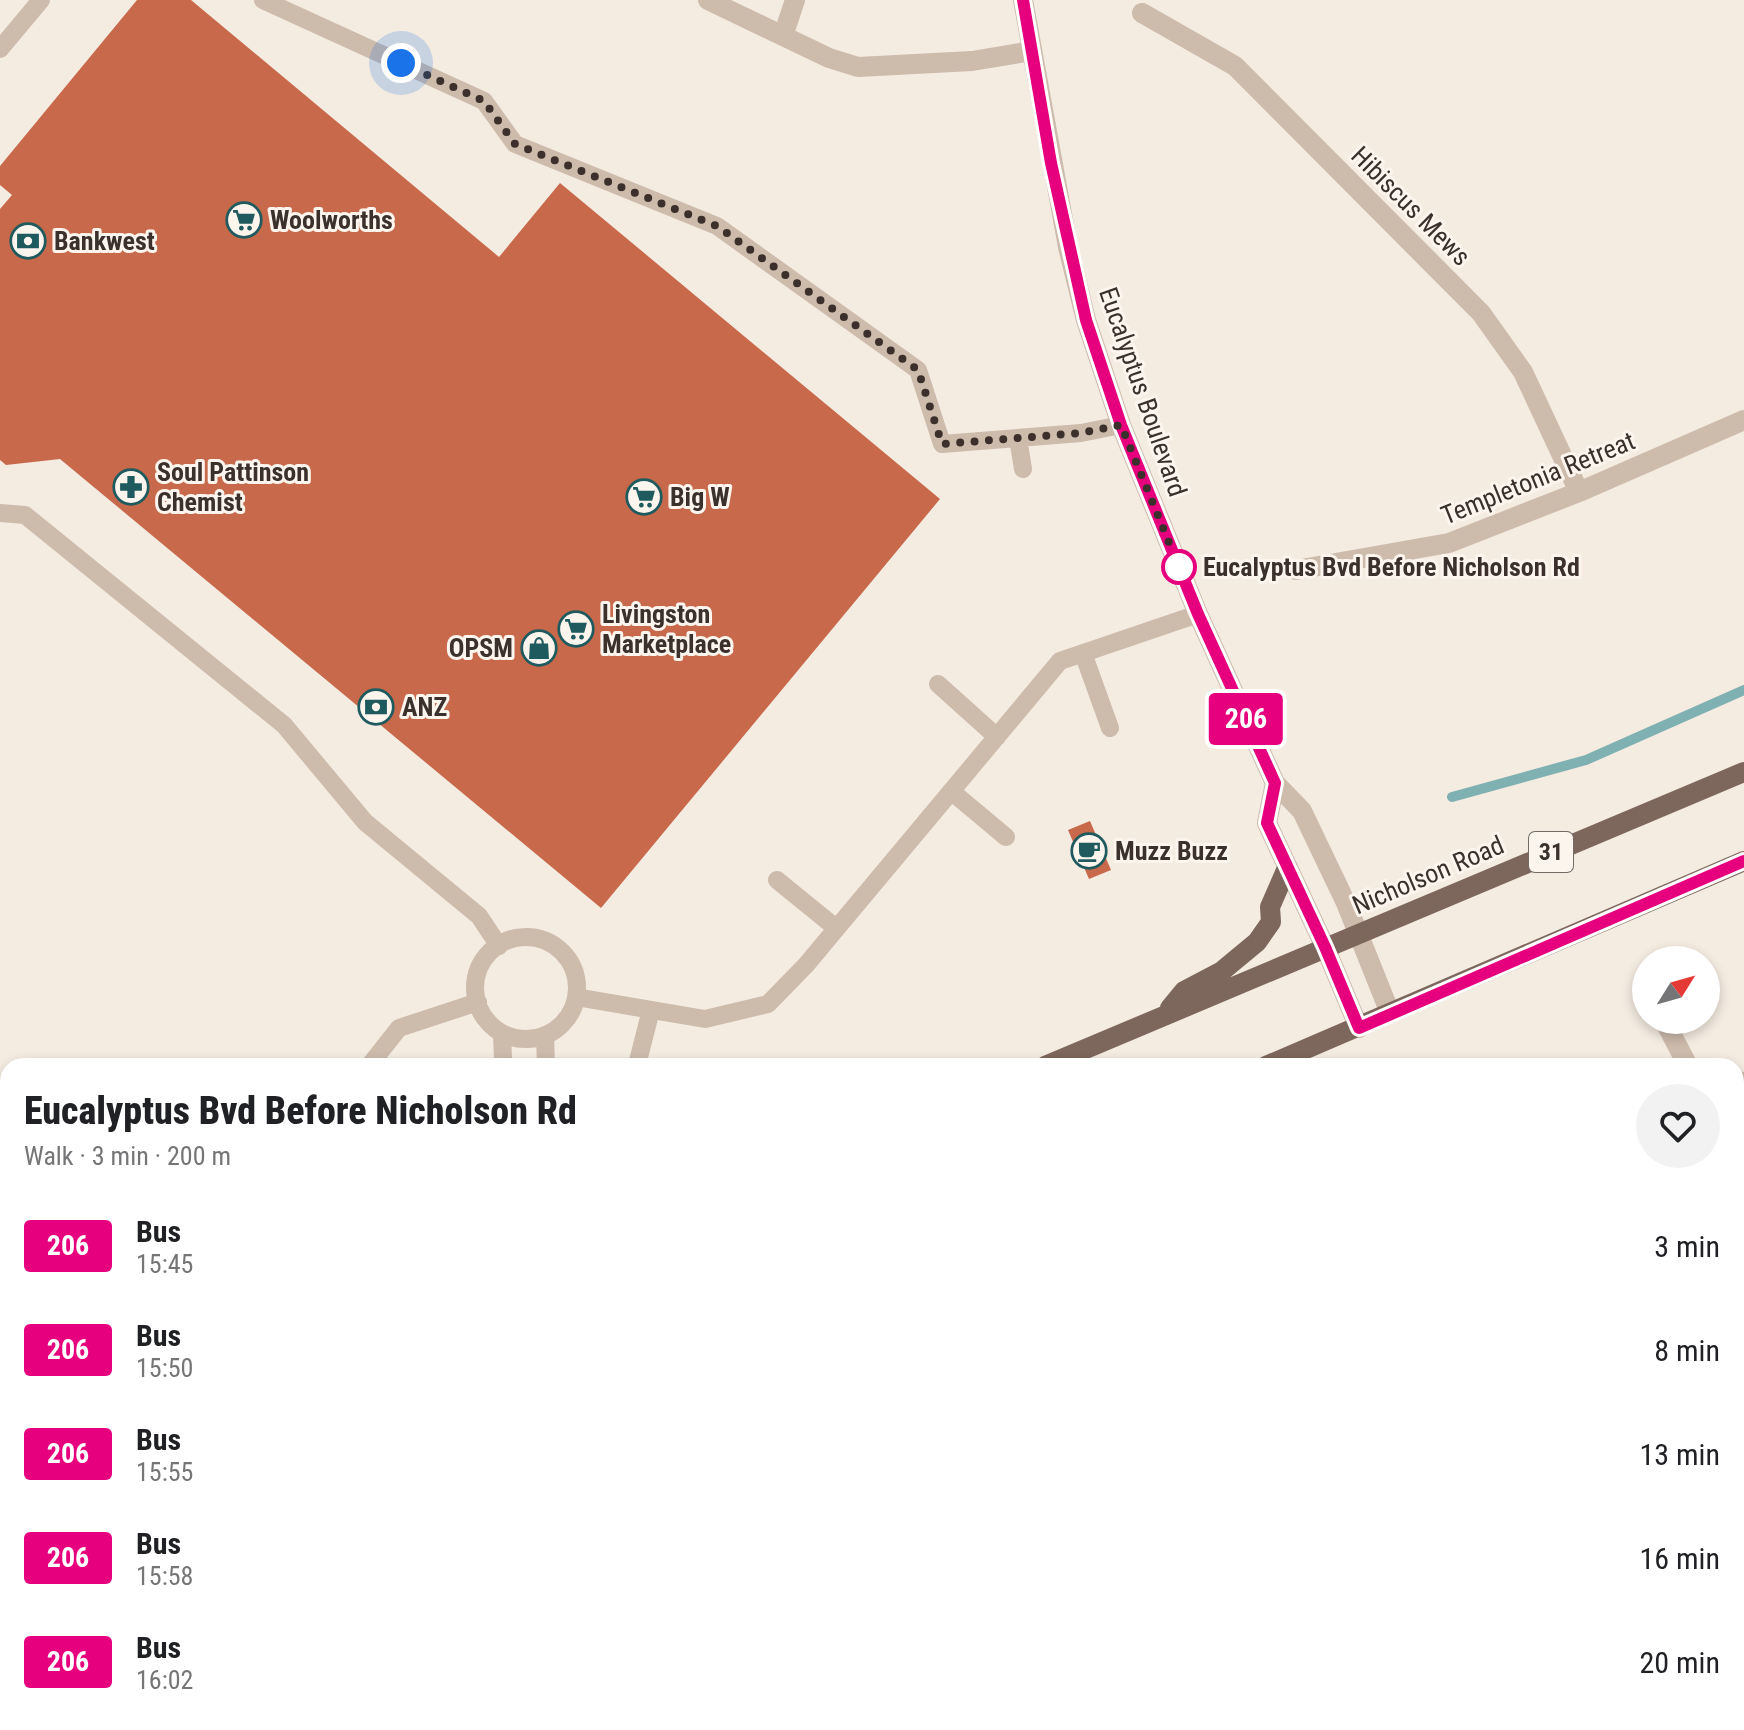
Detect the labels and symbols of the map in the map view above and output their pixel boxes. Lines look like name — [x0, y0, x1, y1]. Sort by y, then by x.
your location — [381, 43, 421, 83]
street label: Hibiscus Mews — [1345, 140, 1477, 272]
supermarket icon: Woolworths — [225, 201, 263, 239]
place label: Woolworths — [270, 205, 393, 235]
bank icon: Bankwest — [9, 222, 47, 260]
place label: Bankwest — [54, 226, 155, 256]
street label: Eucalyptus Boulevard — [1093, 283, 1193, 501]
street label: Templetonia Retreat — [1437, 425, 1639, 531]
place label: Soul Pattinson Chemist — [157, 457, 309, 517]
pharmacy icon: Soul Pattinson Chemist — [112, 468, 150, 506]
supermarket icon: Big W — [625, 478, 663, 516]
place label: Big W — [670, 482, 730, 512]
marker: Eucalyptus Bvd Before Nicholson Rd — [1162, 550, 1196, 584]
place label: Eucalyptus Bvd Before Nicholson Rd — [1203, 552, 1580, 582]
place label: Livingston Marketplace — [602, 599, 731, 659]
supermarket icon: Livingston Marketplace — [557, 610, 595, 648]
shop icon: OPSM — [520, 629, 558, 667]
place label: OPSM — [449, 633, 513, 663]
bank icon: ANZ — [357, 688, 395, 726]
place label: ANZ — [402, 692, 447, 722]
line badge: 206 — [1200, 693, 1292, 745]
street label: Nicholson Road — [1348, 830, 1508, 920]
cafe icon: Muzz Buzz — [1070, 832, 1108, 870]
road number: 31 — [1529, 832, 1573, 872]
place label: Muzz Buzz — [1115, 836, 1228, 866]
north arrow — [1632, 946, 1720, 1034]

